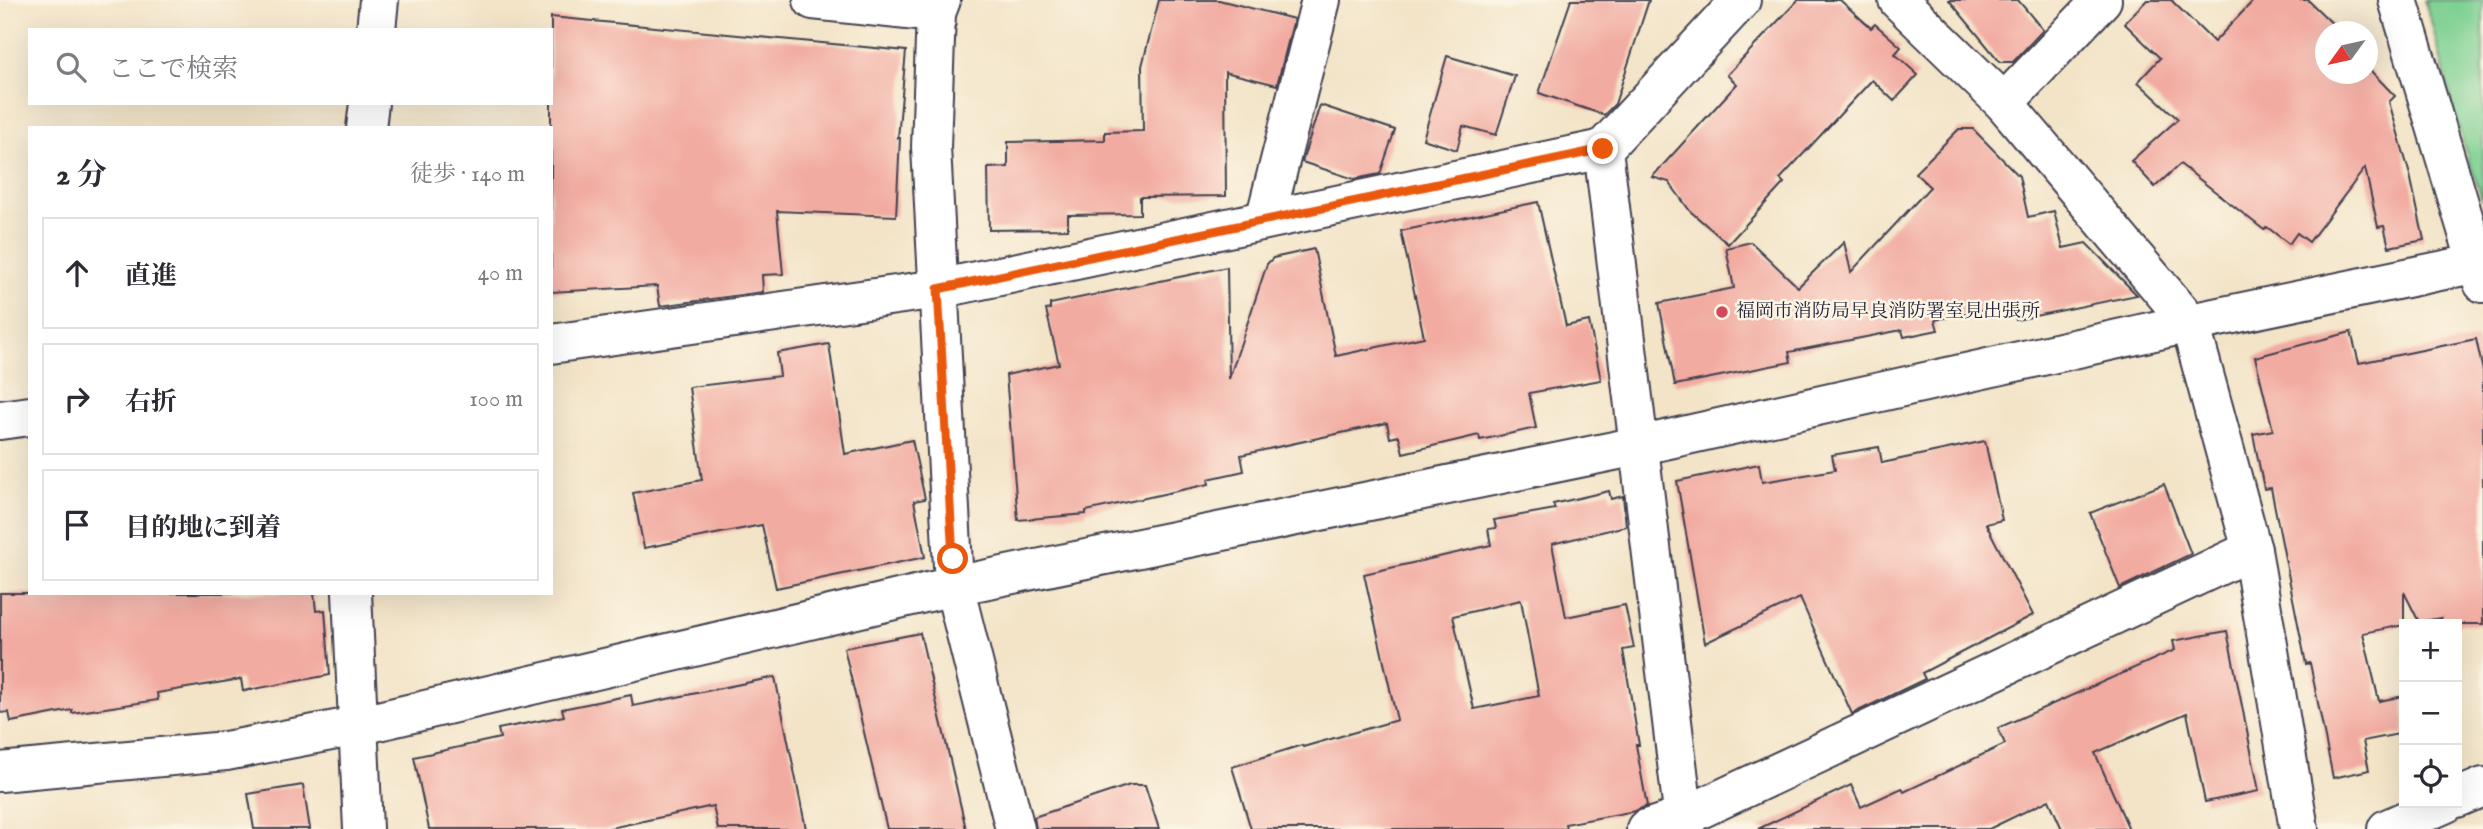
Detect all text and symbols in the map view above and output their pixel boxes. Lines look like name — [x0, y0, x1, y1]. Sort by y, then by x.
north arrow — [2315, 21, 2378, 84]
search box — [28, 28, 553, 105]
icon: search — [52, 48, 90, 86]
text: ここで検索 — [108, 53, 238, 86]
route end — [1587, 133, 1618, 164]
text: 2 分 — [56, 157, 107, 195]
text: 徒歩 · 140 m — [410, 160, 525, 189]
icon: ahead — [58, 254, 96, 292]
text: 40 m — [478, 259, 523, 288]
text: 直進 — [125, 260, 177, 293]
place label: 福岡市消防局早良消防署室見出張所 — [1736, 300, 2040, 324]
marker: 福岡市消防局早良消防署室見出張所 — [1714, 304, 1730, 320]
icon: right — [58, 380, 96, 418]
text: 100 m — [469, 385, 523, 414]
text: 右折 — [125, 386, 177, 419]
icon: arrive — [58, 506, 96, 544]
text: 目的地に到着 — [125, 512, 281, 545]
route start — [937, 543, 968, 574]
map controls — [2399, 619, 2462, 808]
button: + — [2399, 619, 2462, 682]
button: − — [2399, 682, 2462, 745]
button: locate — [2399, 745, 2462, 808]

